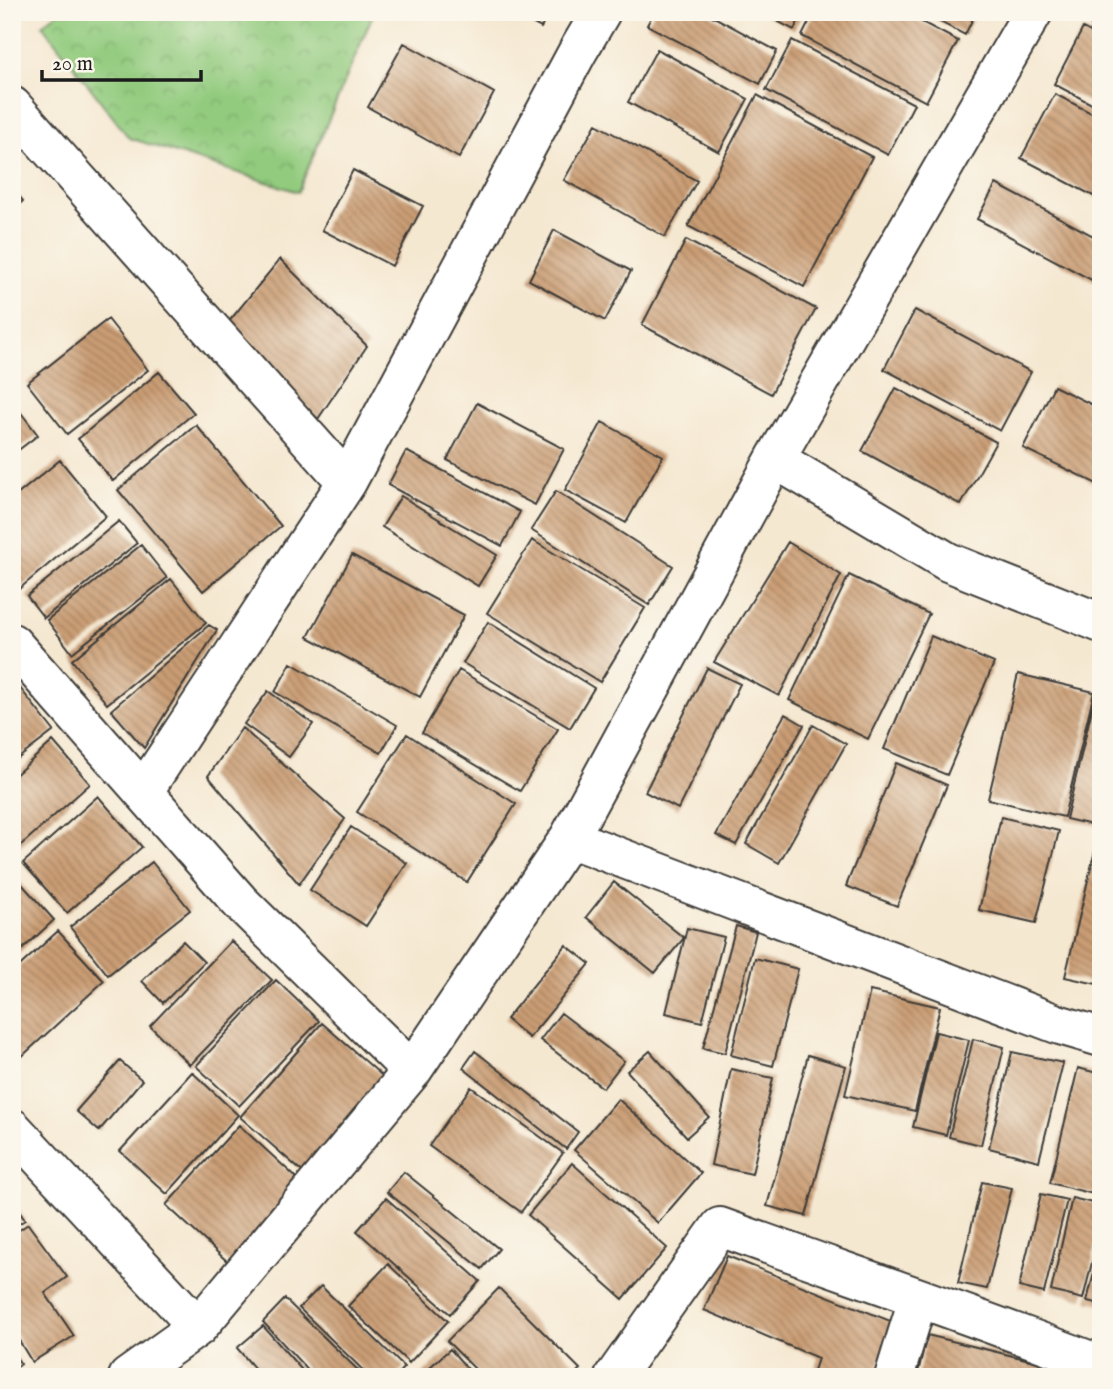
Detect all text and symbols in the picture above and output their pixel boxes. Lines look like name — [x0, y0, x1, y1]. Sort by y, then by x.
scale bar — [42, 38, 201, 82]
text: 20 m — [52, 51, 93, 78]

